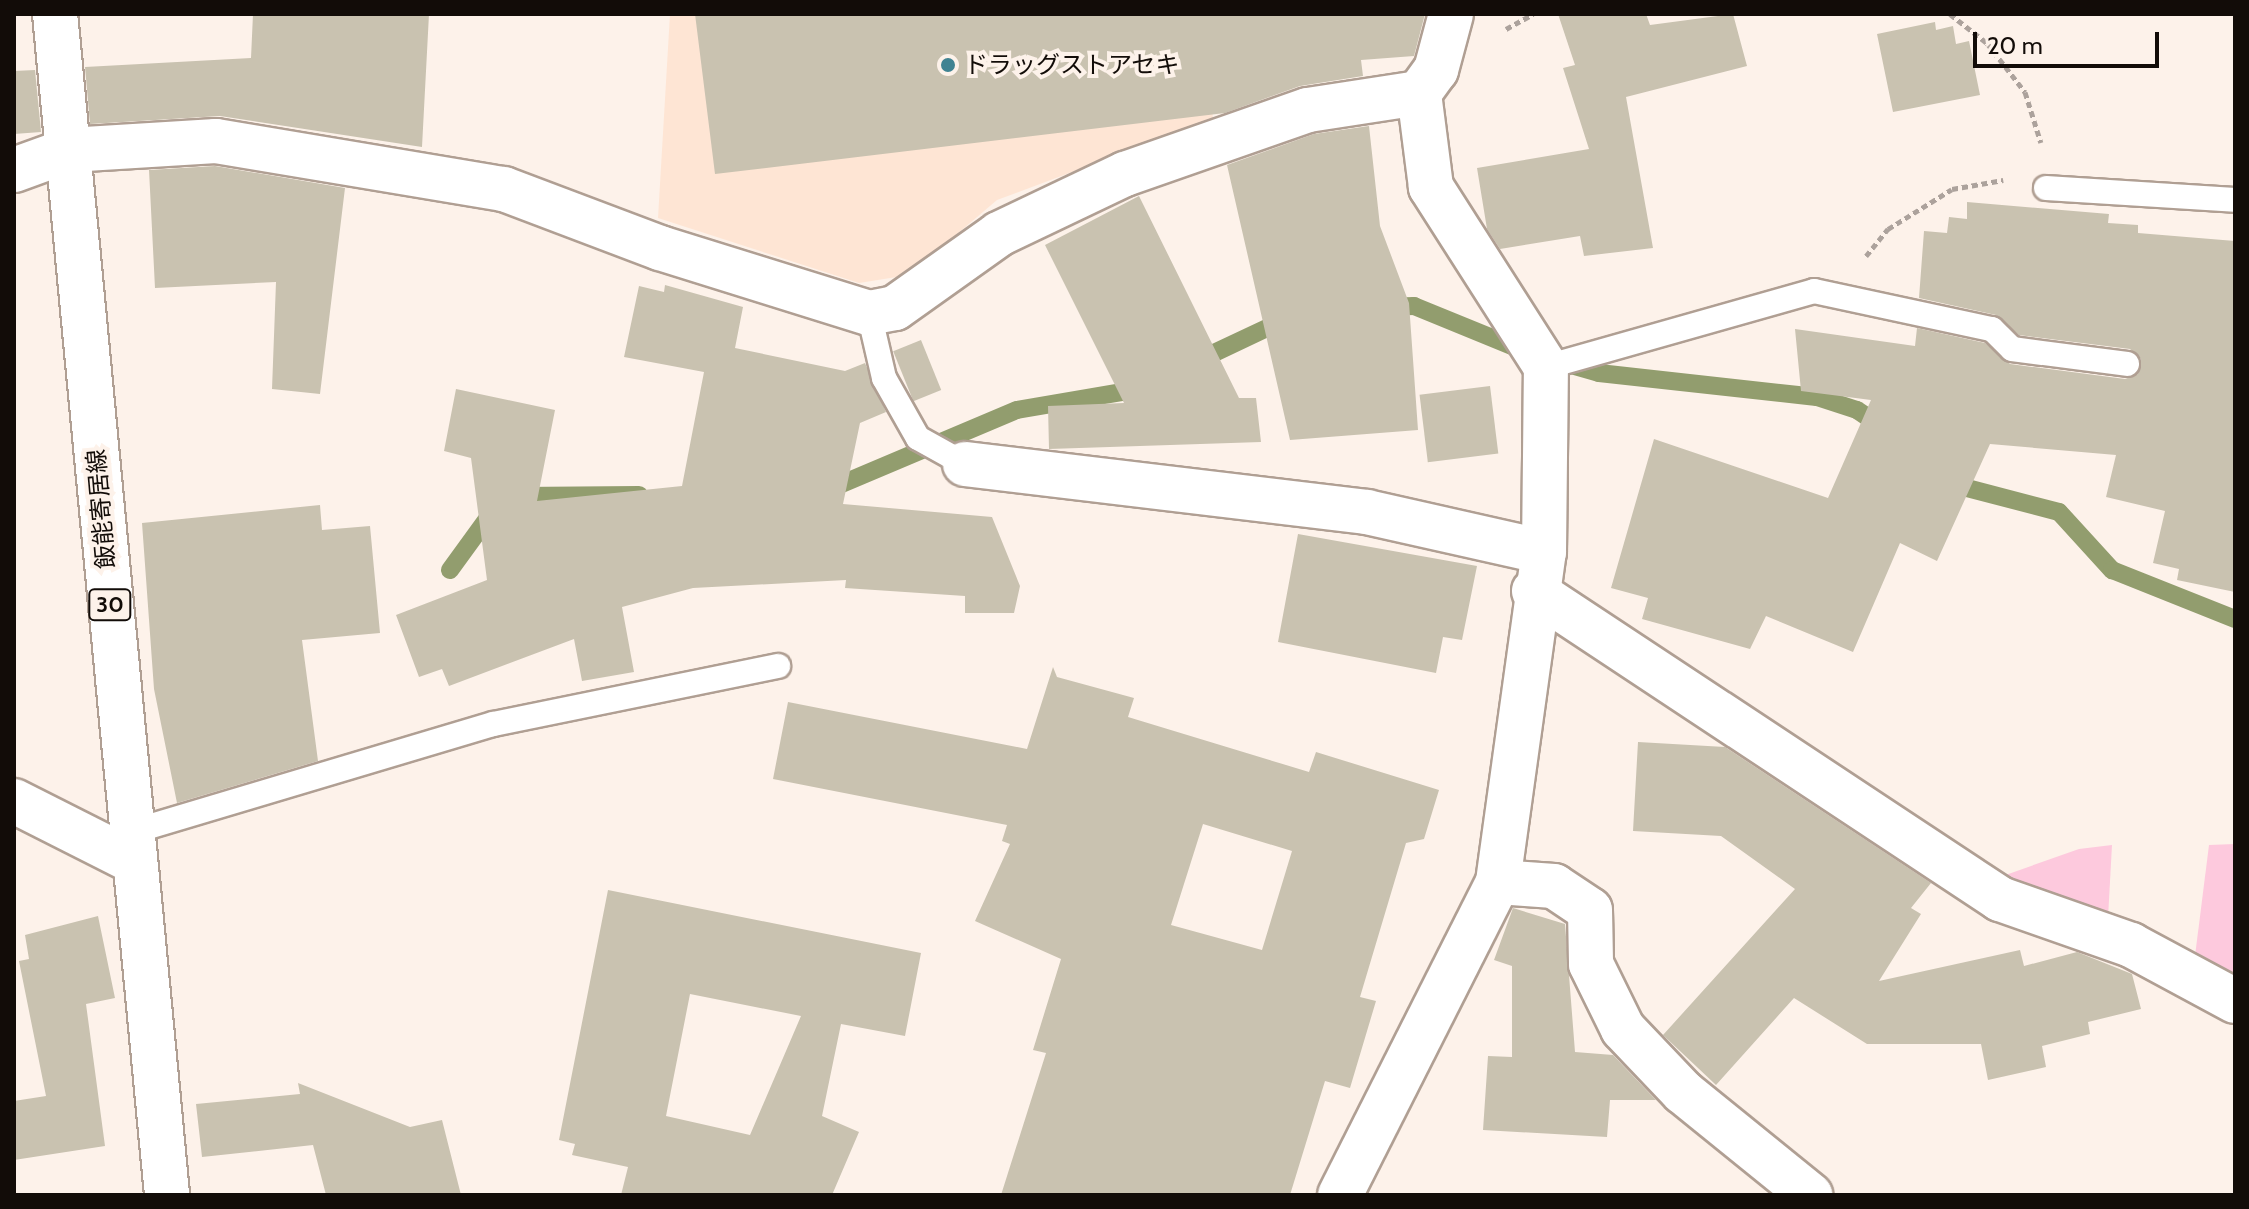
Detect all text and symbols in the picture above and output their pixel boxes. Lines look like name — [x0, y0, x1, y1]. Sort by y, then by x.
scale bar — [1977, 16, 2163, 66]
text: 20 m — [1987, 31, 2043, 60]
place label: ドラッグストアセキ — [964, 51, 1180, 79]
marker: ドラッグストアセキ — [939, 56, 957, 74]
street label: 飯能寄居線 — [81, 448, 121, 570]
road number: 30 — [88, 587, 132, 623]

